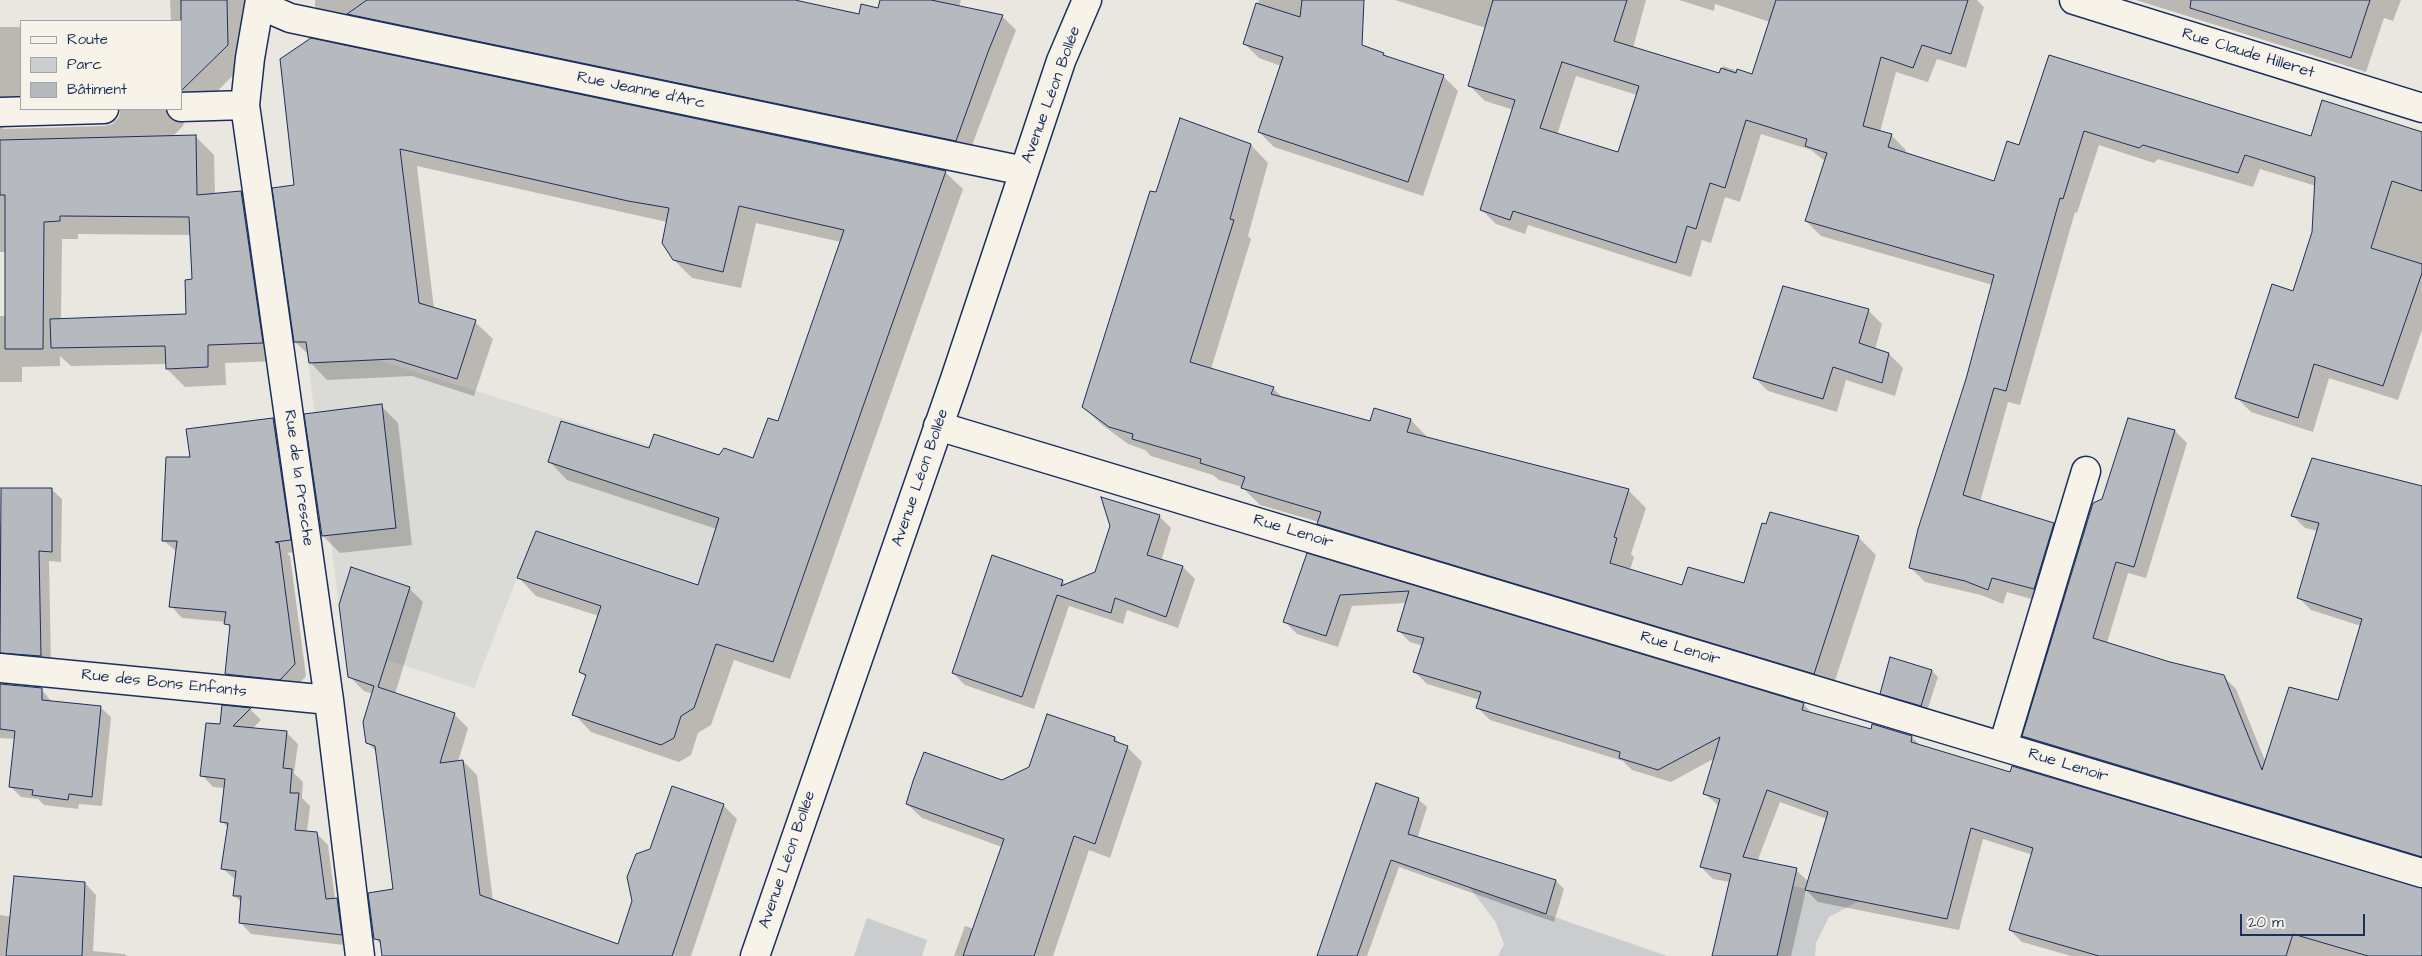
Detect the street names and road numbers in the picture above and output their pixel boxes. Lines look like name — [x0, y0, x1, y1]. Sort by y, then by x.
street label: Avenue Léon Bollée — [1018, 24, 1086, 166]
street label: Rue Claude Hilleret — [2179, 25, 2317, 83]
street label: Rue Jeanne d'Arc — [575, 68, 707, 114]
street label: Avenue Léon Bollée — [888, 407, 954, 549]
street label: Rue de la Presche — [279, 409, 317, 547]
street label: Rue Lenoir — [1251, 511, 1335, 553]
street label: Rue Lenoir — [1638, 628, 1722, 670]
street label: Rue des Bons Enfants — [80, 666, 248, 702]
street label: Rue Lenoir — [2026, 745, 2110, 787]
street label: Avenue Léon Bollée — [755, 789, 821, 931]

